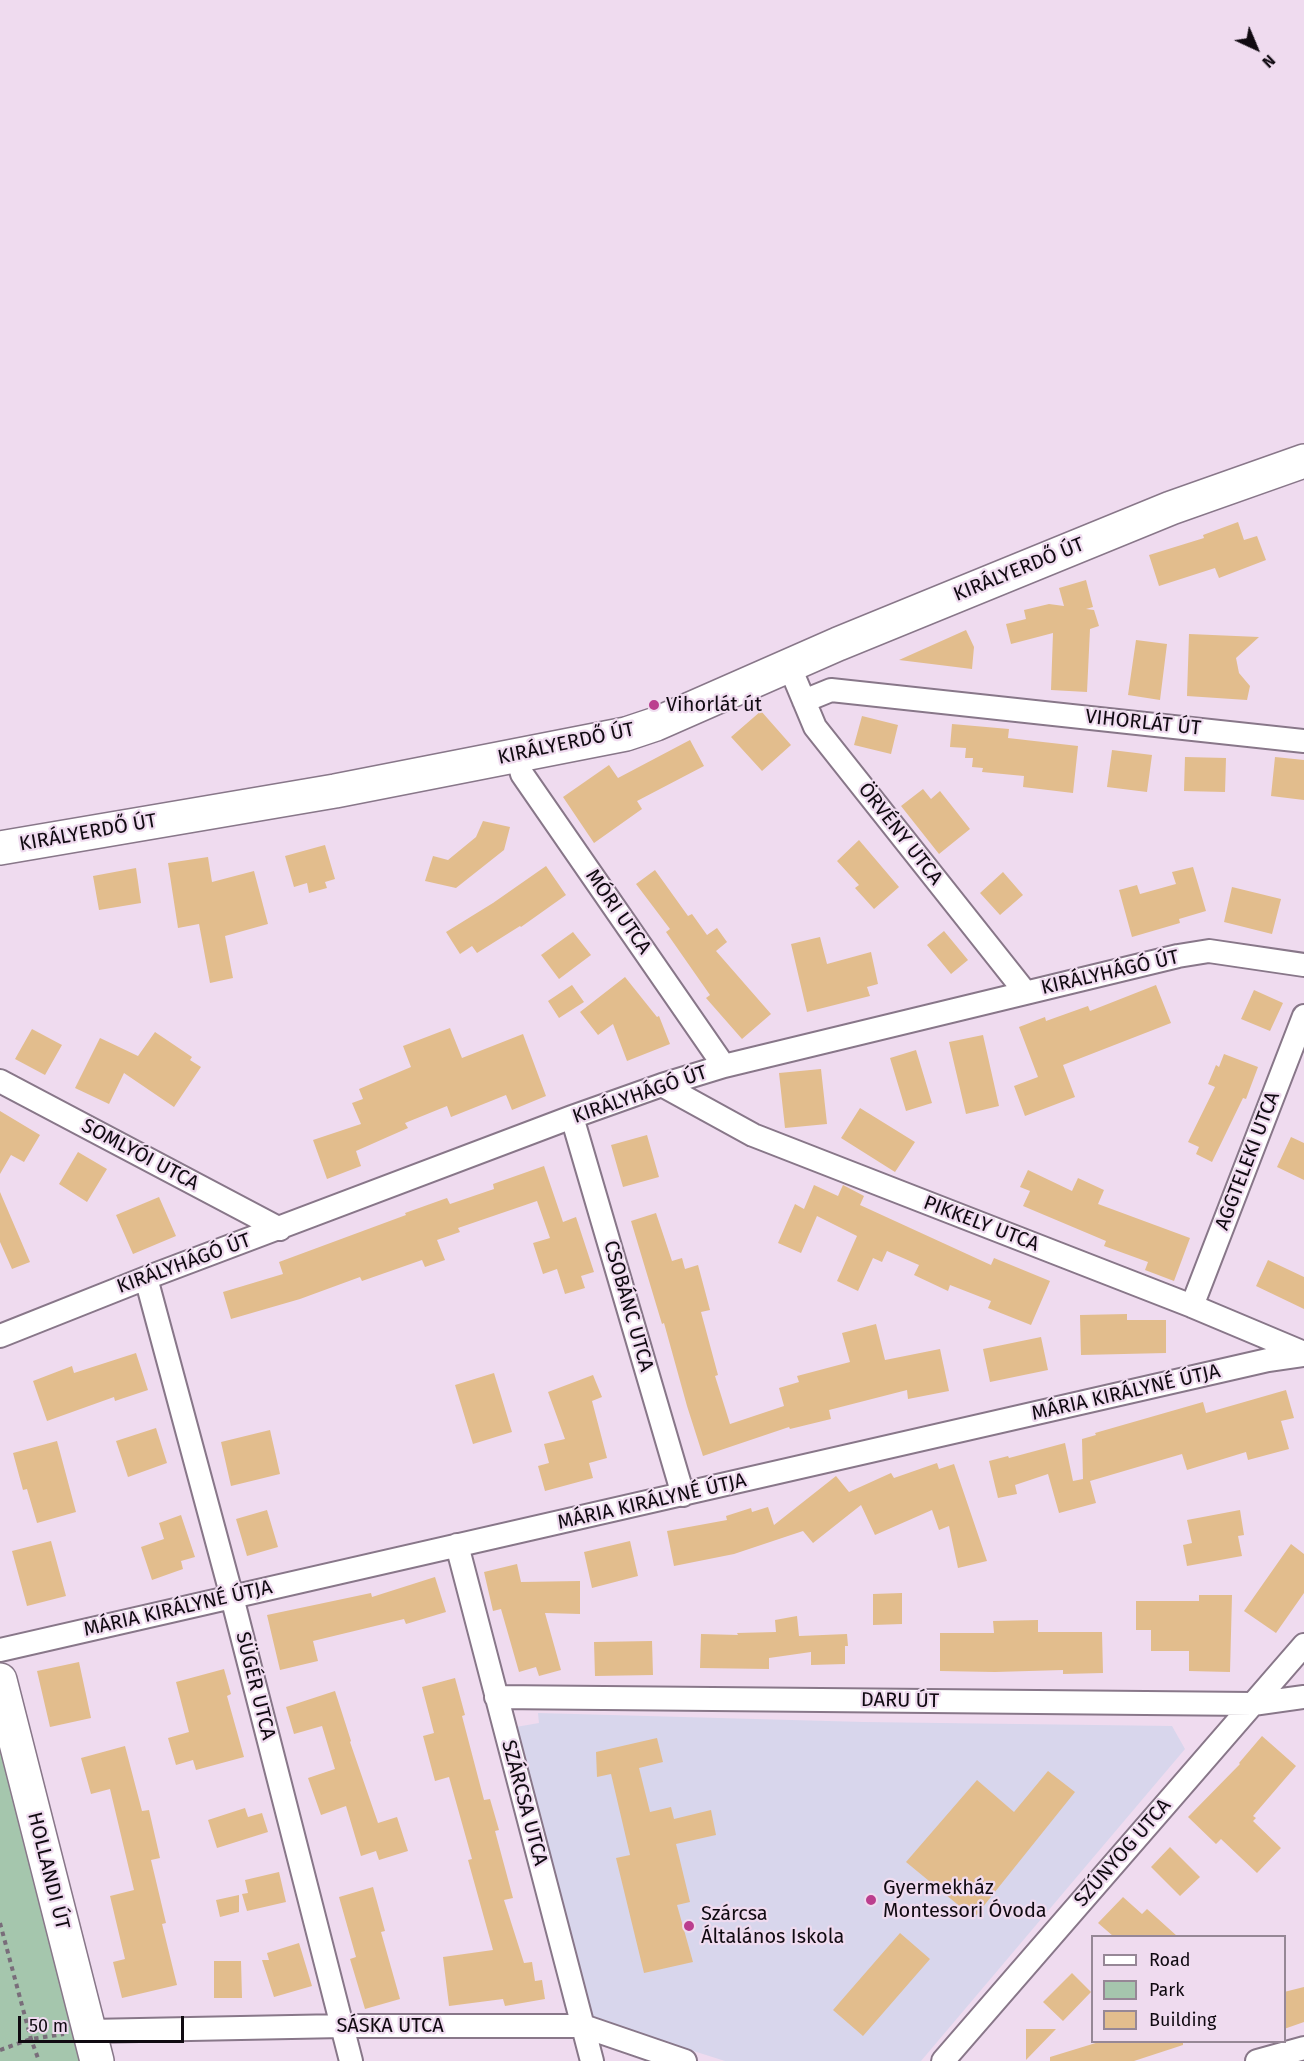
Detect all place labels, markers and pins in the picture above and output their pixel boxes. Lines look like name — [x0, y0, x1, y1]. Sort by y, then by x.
place label: Vihorlát út — [666, 693, 762, 717]
marker: Vihorlát út — [647, 698, 661, 712]
place label: Gyermekház Montessori Óvoda — [883, 1876, 1047, 1923]
marker: Gyermekház Montessori Óvoda — [864, 1893, 878, 1907]
place label: Szárcsa Általános Iskola — [701, 1902, 844, 1949]
marker: Szárcsa Általános Iskola — [682, 1919, 696, 1933]

